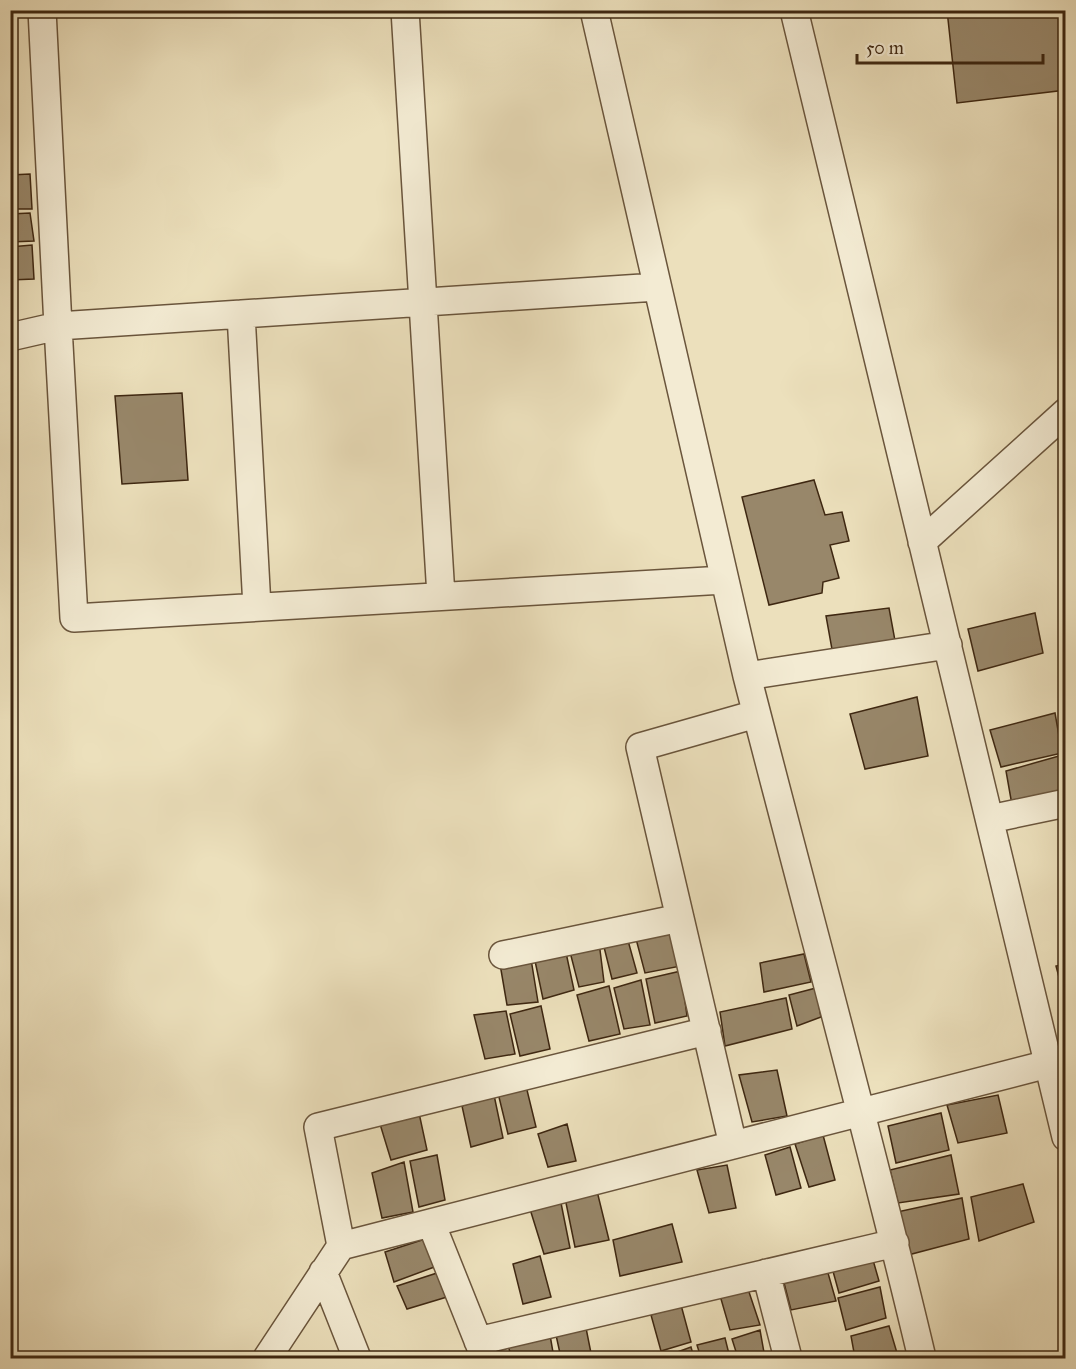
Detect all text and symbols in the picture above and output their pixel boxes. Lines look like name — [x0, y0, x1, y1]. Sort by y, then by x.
scale bar — [857, 27, 1043, 65]
text: 50 m — [866, 37, 904, 59]

